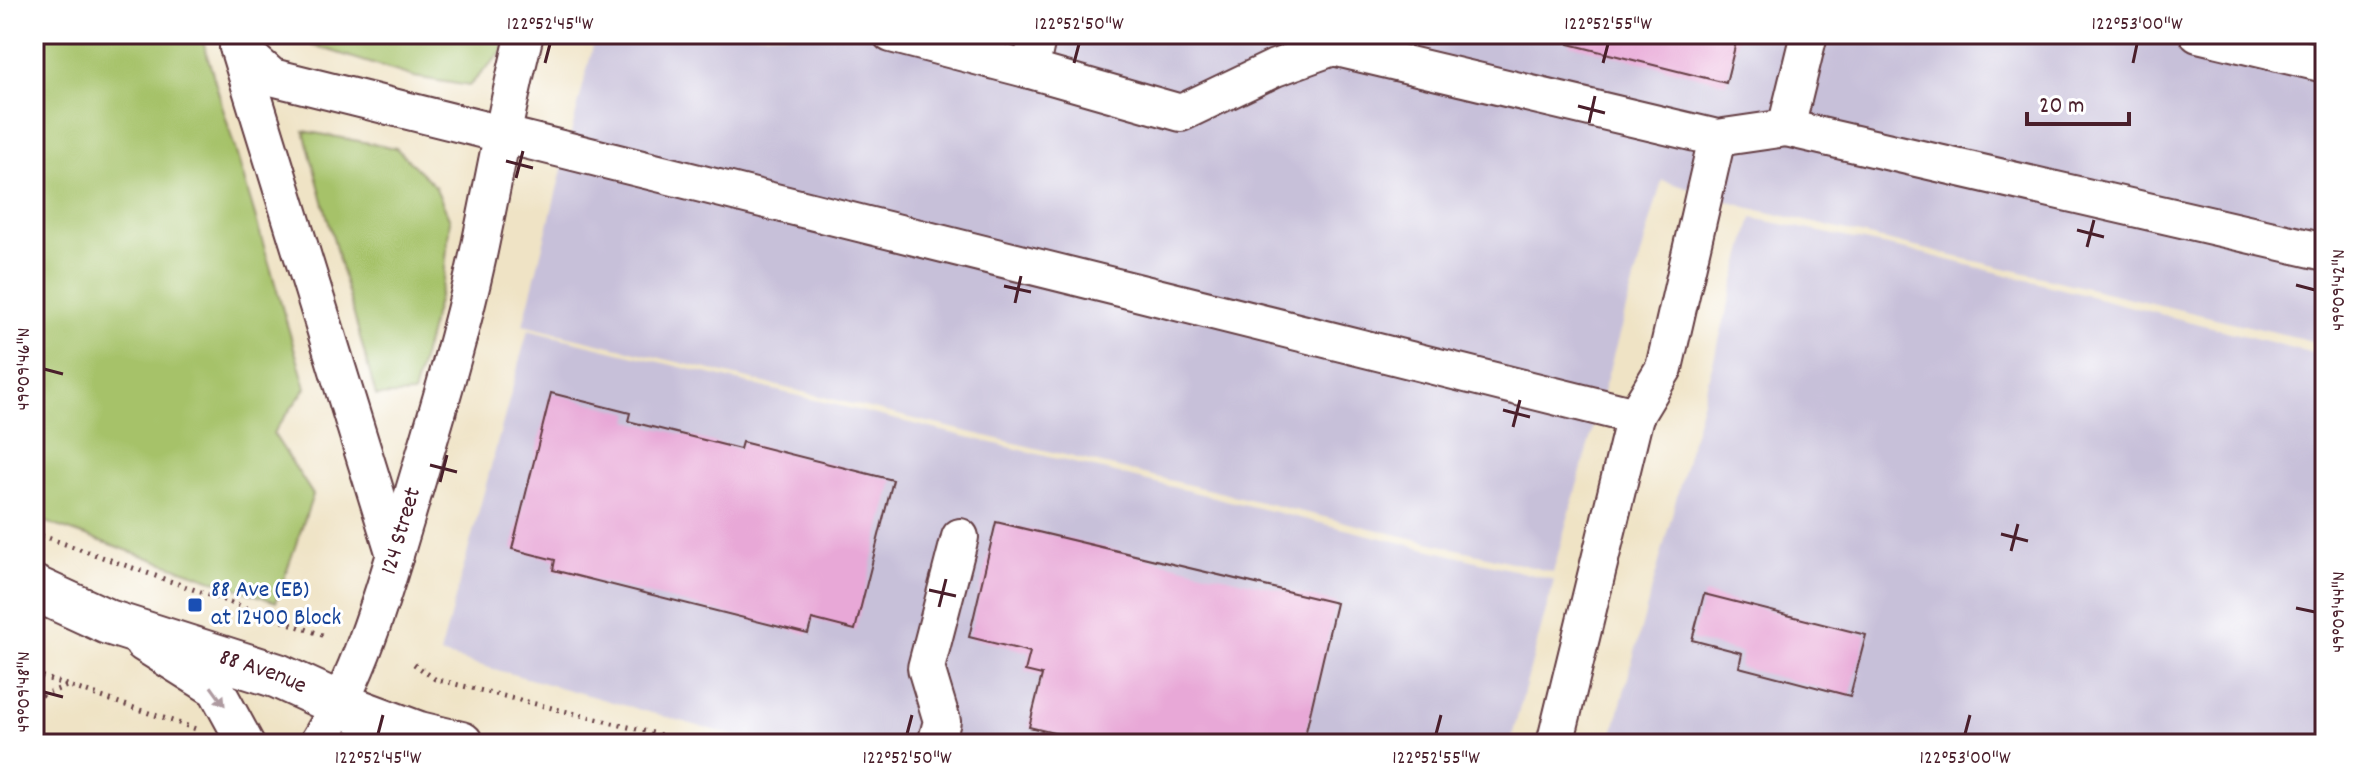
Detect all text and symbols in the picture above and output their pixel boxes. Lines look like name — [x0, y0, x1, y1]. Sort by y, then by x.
text: 122°52'45"W — [507, 11, 594, 39]
text: 122°52'50"W — [1035, 11, 1124, 39]
text: 122°52'55"W — [1564, 11, 1652, 39]
text: 122°53'00"W — [2092, 11, 2183, 39]
scale bar — [2027, 76, 2129, 126]
text: 20 m — [2039, 90, 2085, 124]
text: 49°09'42"N — [2326, 249, 2354, 331]
text: 49°09'46"N — [11, 328, 39, 410]
street label: 124 Street — [373, 483, 431, 579]
text: 49°09'44"N — [2326, 571, 2354, 653]
place label: 88 Ave (EB) at 12400 Block — [211, 574, 341, 636]
marker: 88 Ave (EB) at 12400 Block — [186, 596, 204, 614]
street label: 88 Avenue — [215, 641, 312, 704]
text: 49°09'48"N — [11, 651, 39, 733]
one-way arrow — [210, 685, 226, 707]
text: 122°52'45"W — [335, 745, 422, 773]
text: 122°52'50"W — [863, 745, 952, 773]
text: 122°52'55"W — [1392, 745, 1480, 773]
text: 122°53'00"W — [1920, 745, 2011, 773]

